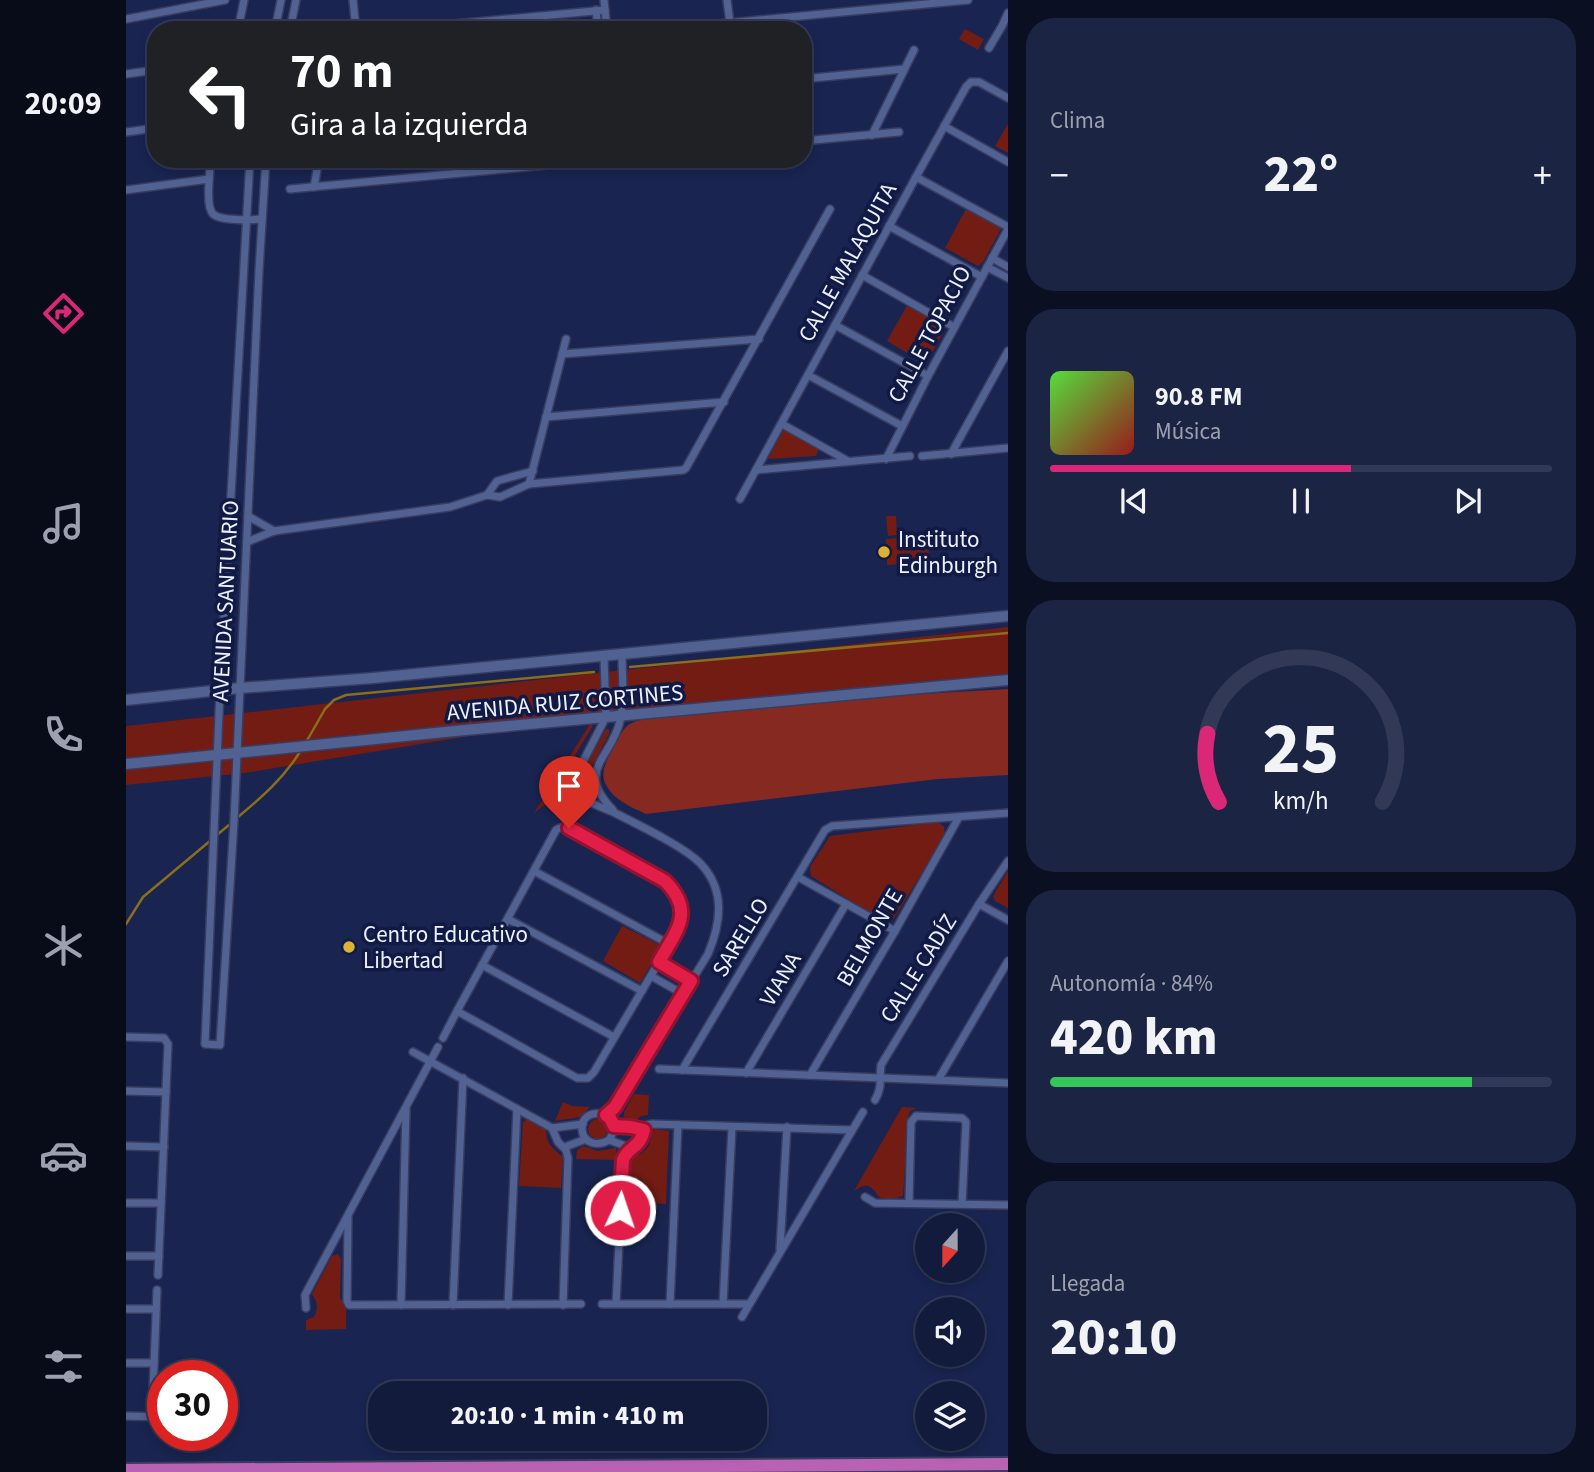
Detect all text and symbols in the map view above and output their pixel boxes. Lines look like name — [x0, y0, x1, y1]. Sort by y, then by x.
text: 70 m — [290, 37, 394, 107]
icon: left — [175, 49, 266, 140]
text: 20:09 — [24, 81, 102, 127]
text: Gira a la izquierda — [290, 102, 528, 148]
text: Clima — [1050, 104, 1105, 137]
text: 22° — [1264, 138, 1338, 212]
text: − — [1050, 149, 1069, 203]
text: + — [1533, 149, 1552, 203]
street label: CALLE MALAQUITA — [790, 176, 905, 348]
street label: CALLE TOPACIO — [880, 260, 979, 408]
icon: directions — [39, 289, 88, 338]
text: 90.8 FM — [1155, 378, 1243, 415]
text: Música — [1155, 415, 1221, 448]
icon: previous — [1115, 482, 1153, 520]
icon: pause — [1282, 482, 1320, 520]
icon: next — [1449, 482, 1487, 520]
icon: music — [39, 499, 88, 548]
street label: AVENIDA SANTUARIO — [204, 500, 247, 702]
place label: Instituto Edinburgh — [898, 523, 998, 582]
marker: Instituto Edinburgh — [876, 544, 892, 560]
street label: AVENIDA RUIZ CORTINES — [445, 676, 685, 729]
text: 25 — [1263, 697, 1339, 801]
icon: phone — [39, 710, 88, 759]
pin — [539, 756, 599, 828]
icon: arrive — [550, 767, 588, 805]
text: km/h — [1273, 783, 1329, 819]
street label: BELMONTE — [828, 882, 911, 992]
street label: SARELLO — [704, 891, 777, 983]
street label: CALLE CADÍZ — [872, 907, 965, 1029]
place label: Centro Educativo Libertad — [363, 918, 528, 977]
icon: climate — [39, 921, 88, 970]
marker: Centro Educativo Libertad — [341, 939, 357, 955]
street label: VIANA — [751, 946, 810, 1013]
text: Autonomía · 84% — [1050, 967, 1213, 1000]
text: 420 km — [1050, 1001, 1218, 1075]
icon: car — [39, 1131, 88, 1180]
position arrow — [583, 1173, 657, 1247]
north arrow — [915, 1213, 985, 1283]
map controls — [915, 1213, 985, 1451]
text: Llegada — [1050, 1267, 1125, 1300]
button: sound — [915, 1297, 985, 1367]
text: 20:10 — [1050, 1301, 1177, 1375]
icon: filters — [39, 1342, 88, 1391]
speed limit sign: 30 — [147, 1360, 238, 1451]
button: layers — [915, 1381, 985, 1451]
text: 20:10 · 1 min · 410 m — [451, 1397, 684, 1434]

